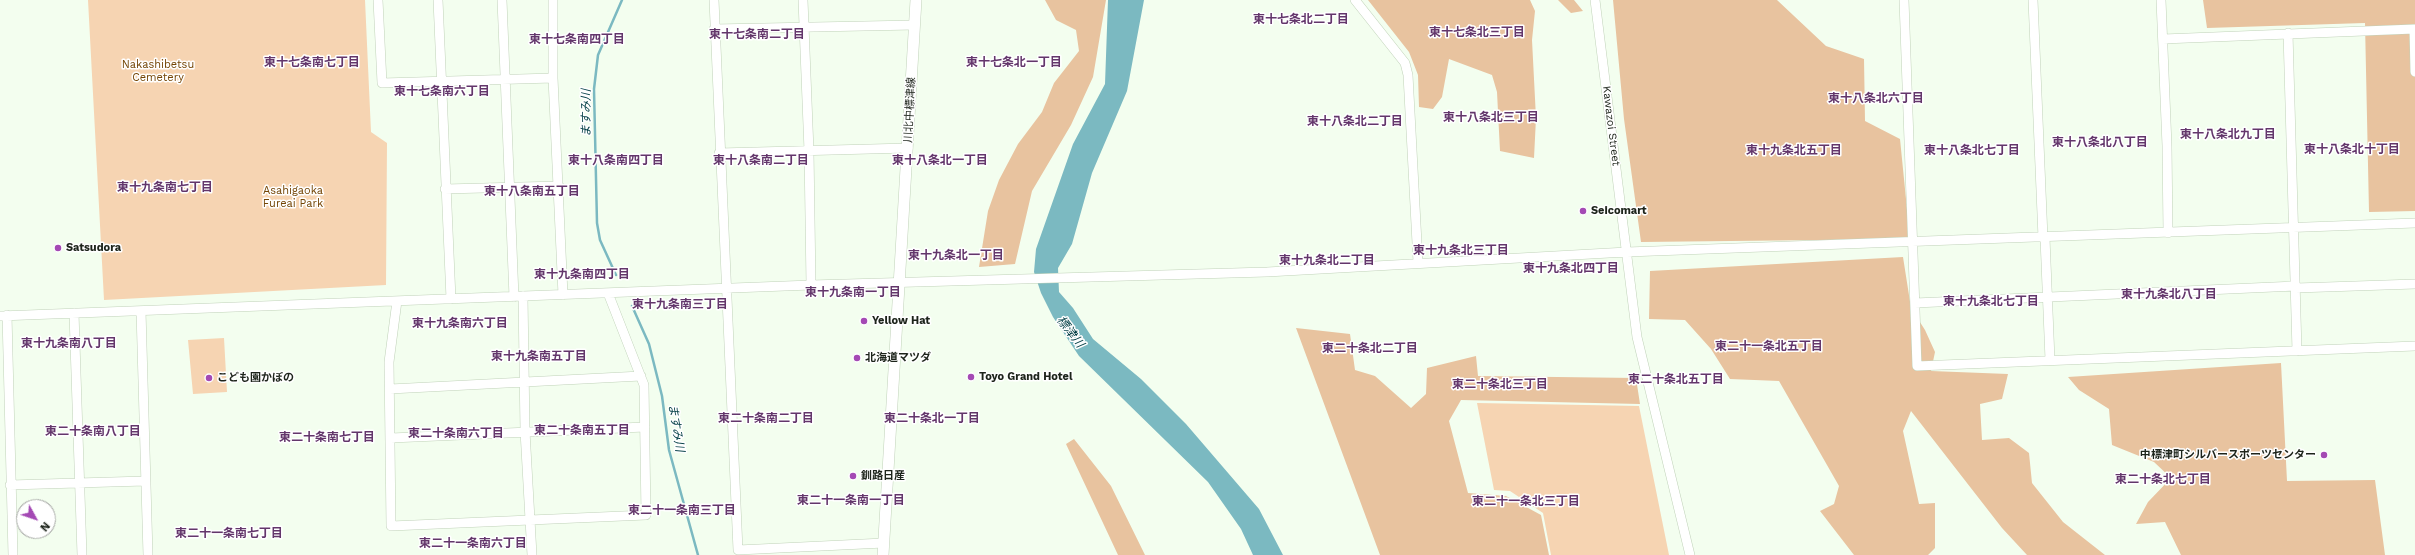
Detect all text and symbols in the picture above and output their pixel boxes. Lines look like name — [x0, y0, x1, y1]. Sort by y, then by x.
district label: 東十七条北二丁目 — [1253, 12, 1349, 26]
district label: 東十七条北三丁目 — [1429, 25, 1525, 39]
district label: 東十七条南二丁目 — [709, 27, 805, 41]
district label: 東十七条南四丁目 — [529, 32, 625, 46]
district label: 東十七条南七丁目 — [264, 55, 360, 69]
district label: 東十七条北一丁目 — [966, 55, 1062, 69]
park label: Nakashibetsu Cemetery — [122, 58, 194, 84]
street label: 川北中標津線 — [902, 77, 918, 143]
district label: 東十七条南六丁目 — [394, 84, 490, 98]
street label: Kawazoi Street — [1600, 85, 1622, 167]
water label: ますみ川 — [579, 89, 593, 137]
district label: 東十八条北六丁目 — [1828, 91, 1924, 105]
district label: 東十八条北三丁目 — [1443, 110, 1539, 124]
district label: 東十八条北二丁目 — [1307, 114, 1403, 128]
district label: 東十八条北九丁目 — [2180, 127, 2276, 141]
district label: 東十八条北八丁目 — [2052, 135, 2148, 149]
district label: 東十八条北十丁目 — [2304, 142, 2400, 156]
district label: 東十九条北五丁目 — [1746, 143, 1842, 157]
district label: 東十八条北七丁目 — [1924, 143, 2020, 157]
district label: 東十八条南四丁目 — [568, 153, 664, 167]
district label: 東十八条南二丁目 — [713, 153, 809, 167]
district label: 東十八条北一丁目 — [892, 153, 988, 167]
district label: 東十九条南七丁目 — [117, 180, 213, 194]
park label: Asahigaoka Fureai Park — [263, 184, 323, 210]
district label: 東十八条南五丁目 — [484, 184, 580, 198]
place label: Seicomart — [1591, 204, 1647, 218]
marker: Seicomart — [1578, 206, 1588, 216]
place label: Satsudora — [66, 241, 121, 255]
marker: Satsudora — [53, 243, 63, 253]
district label: 東十九条北三丁目 — [1413, 243, 1509, 257]
district label: 東十九条北一丁目 — [908, 248, 1004, 262]
district label: 東十九条北二丁目 — [1279, 253, 1375, 267]
district label: 東十九条北四丁目 — [1523, 261, 1619, 275]
district label: 東十九条南四丁目 — [534, 267, 630, 281]
district label: 東十九条南一丁目 — [805, 285, 901, 299]
district label: 東十九条北八丁目 — [2121, 287, 2217, 301]
district label: 東十九条北七丁目 — [1943, 294, 2039, 308]
district label: 東十九条南三丁目 — [632, 297, 728, 311]
water label: 標津川 — [1053, 313, 1087, 351]
place label: Yellow Hat — [872, 314, 930, 328]
district label: 東十九条南六丁目 — [412, 316, 508, 330]
marker: Yellow Hat — [859, 316, 869, 326]
district label: 東十九条南八丁目 — [21, 336, 117, 350]
district label: 東二十一条北五丁目 — [1715, 339, 1823, 353]
district label: 東二十条北二丁目 — [1322, 341, 1418, 355]
district label: 東十九条南五丁目 — [491, 349, 587, 363]
place label: 北海道マツダ — [865, 351, 931, 365]
marker: 北海道マツダ — [852, 353, 862, 363]
place label: Toyo Grand Hotel — [979, 370, 1073, 384]
place label: こども園かぽの — [217, 371, 294, 385]
marker: Toyo Grand Hotel — [966, 372, 976, 382]
district label: 東二十条北五丁目 — [1628, 372, 1724, 386]
marker: こども園かぽの — [204, 373, 214, 383]
district label: 東二十条北三丁目 — [1452, 377, 1548, 391]
water label: ますみ川 — [665, 403, 687, 453]
district label: 東二十条南二丁目 — [718, 411, 814, 425]
district label: 東二十条北一丁目 — [884, 411, 980, 425]
district label: 東二十条南五丁目 — [534, 423, 630, 437]
district label: 東二十条南八丁目 — [45, 424, 141, 438]
district label: 東二十条南六丁目 — [408, 426, 504, 440]
district label: 東二十条南七丁目 — [279, 430, 375, 444]
place label: 中標津町シルバースポーツセンター — [2140, 448, 2316, 462]
marker: 中標津町シルバースポーツセンター — [2319, 450, 2329, 460]
place label: 釧路日産 — [861, 469, 905, 483]
marker: 釧路日産 — [848, 471, 858, 481]
district label: 東二十条北七丁目 — [2115, 472, 2211, 486]
district label: 東二十一条南一丁目 — [797, 493, 905, 507]
district label: 東二十一条北三丁目 — [1472, 494, 1580, 508]
north arrow — [16, 499, 56, 539]
district label: 東二十一条南三丁目 — [628, 503, 736, 517]
text: N — [37, 519, 52, 534]
district label: 東二十一条南七丁目 — [175, 526, 283, 540]
district label: 東二十一条南六丁目 — [419, 536, 527, 550]

